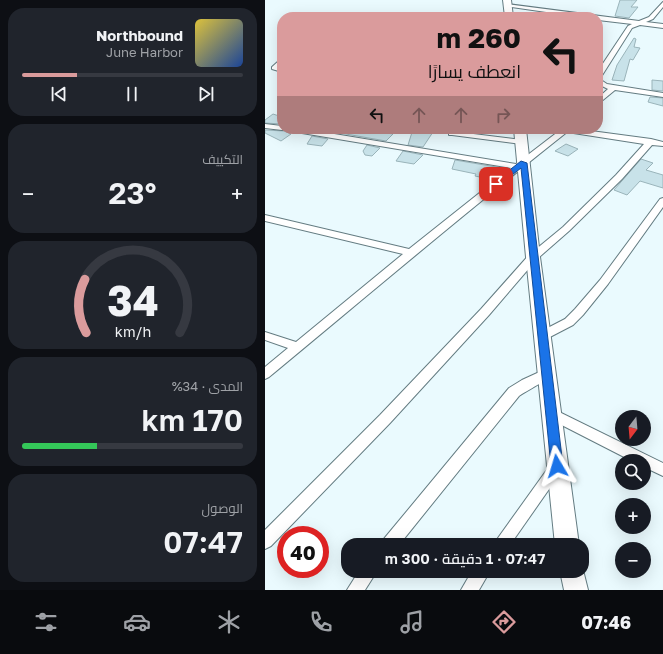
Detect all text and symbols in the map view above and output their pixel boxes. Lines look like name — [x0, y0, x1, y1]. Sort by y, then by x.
text: 260 m — [436, 21, 521, 54]
text: Northbound — [96, 26, 183, 44]
icon: left — [535, 28, 587, 80]
text: June Harbor — [106, 44, 183, 60]
text: انعطف يسارًا — [428, 60, 521, 82]
icon: previous — [48, 83, 70, 105]
icon: pause — [121, 83, 143, 105]
icon: next — [195, 83, 217, 105]
icon: left — [366, 104, 388, 126]
icon: ahead — [408, 104, 430, 126]
icon: ahead — [450, 104, 472, 126]
icon: right — [492, 104, 514, 126]
text: التكييف — [202, 151, 243, 167]
pin — [479, 167, 513, 201]
icon: arrive — [485, 173, 507, 195]
text: 23° — [109, 175, 156, 211]
text: − — [22, 180, 34, 207]
text: + — [231, 180, 243, 207]
text: 34 — [107, 275, 158, 325]
text: km/h — [114, 323, 151, 340]
text: المدى · 34% — [172, 378, 243, 394]
text: 170 km — [142, 402, 243, 438]
north arrow — [615, 410, 651, 446]
map controls — [615, 410, 651, 578]
position arrow — [536, 445, 578, 487]
button: search — [615, 454, 651, 490]
button: + — [615, 498, 651, 534]
text: الوصول — [202, 500, 243, 516]
text: 07:47 — [163, 524, 243, 560]
speed limit sign: 40 — [277, 526, 329, 578]
button: − — [615, 542, 651, 578]
text: 07:47 · 1 دقيقة · 300 m — [385, 549, 545, 567]
icon: filters — [32, 608, 60, 636]
icon: car — [123, 608, 151, 636]
icon: climate — [215, 608, 243, 636]
icon: phone — [307, 608, 335, 636]
icon: music — [398, 608, 426, 636]
icon: directions — [490, 608, 518, 636]
text: 07:46 — [581, 611, 631, 633]

